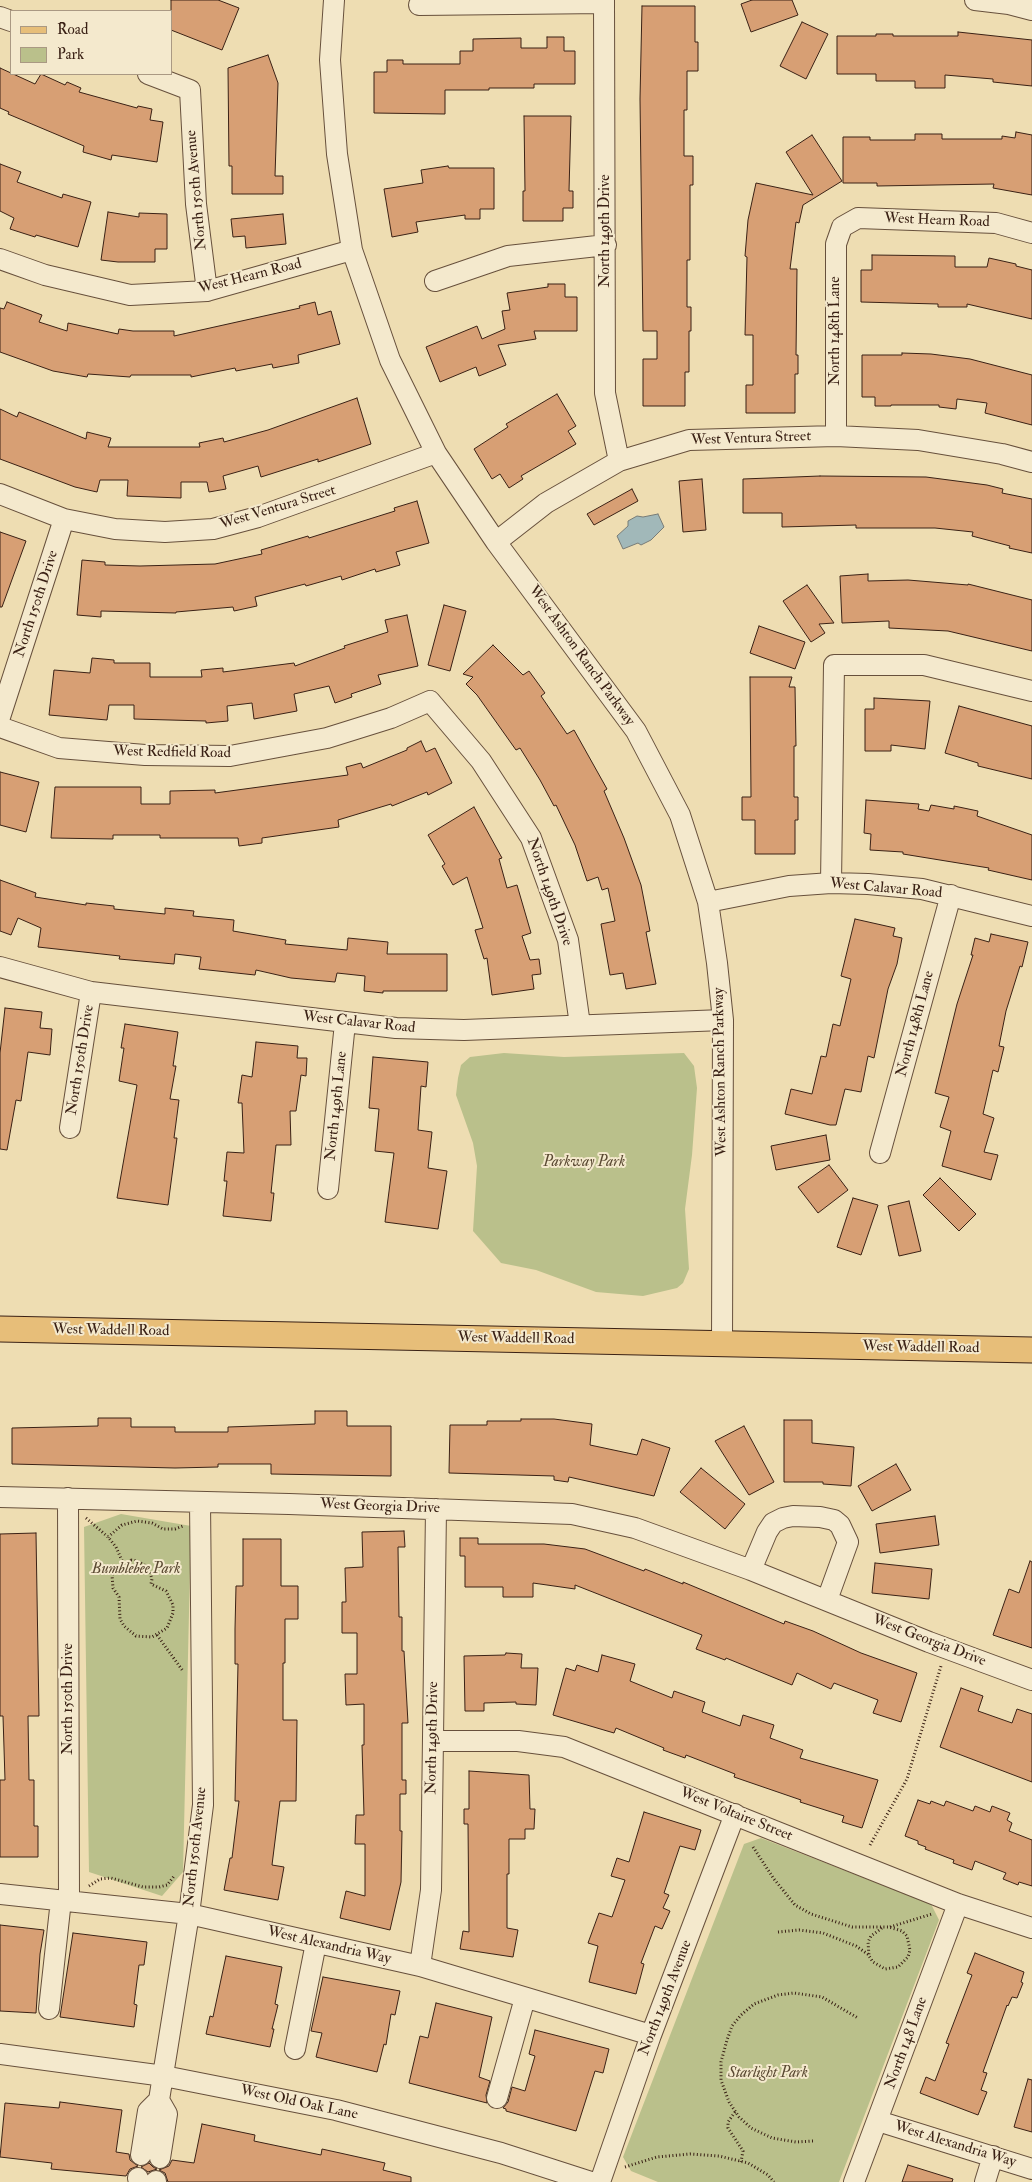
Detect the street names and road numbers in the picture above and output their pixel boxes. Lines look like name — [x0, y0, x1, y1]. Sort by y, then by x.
street label: North 150th Avenue — [183, 129, 211, 251]
street label: North 149th Drive — [597, 174, 615, 288]
street label: West Hearn Road — [884, 210, 990, 232]
street label: West Hearn Road — [197, 255, 303, 299]
street label: North 148th Lane — [827, 276, 845, 386]
street label: West Ventura Street — [691, 428, 811, 450]
street label: West Ventura Street — [218, 482, 338, 534]
street label: North 150th Drive — [11, 548, 63, 660]
street label: West Ashton Ranch Parkway — [524, 582, 638, 730]
street label: West Redfield Road — [113, 743, 231, 763]
street label: North 149th Drive — [522, 836, 576, 948]
street label: West Calavar Road — [829, 875, 943, 903]
street label: North 148th Lane — [893, 969, 939, 1079]
street label: West Ashton Ranch Parkway — [711, 987, 731, 1157]
street label: North 150th Drive — [63, 1004, 99, 1116]
street label: West Calavar Road — [302, 1008, 416, 1038]
street label: North 149th Lane — [322, 1050, 352, 1162]
street label: West Waddell Road — [53, 1321, 169, 1341]
street label: West Waddell Road — [458, 1329, 574, 1349]
street label: West Waddell Road — [863, 1338, 979, 1358]
street label: West Georgia Drive — [320, 1496, 440, 1518]
street label: West Georgia Drive — [870, 1611, 988, 1671]
street label: North 150th Drive — [60, 1643, 78, 1755]
street label: North 149th Drive — [423, 1681, 443, 1795]
street label: West Voltaire Street — [677, 1784, 795, 1846]
street label: North 150th Avenue — [181, 1786, 211, 1908]
street label: West Alexandria Way — [265, 1923, 393, 1969]
street label: North 149th Avenue — [636, 1938, 696, 2058]
street label: North 148 Lane — [882, 1995, 932, 2091]
street label: West Old Oak Lane — [239, 2082, 359, 2124]
street label: West Alexandria Way — [892, 2118, 1018, 2172]

